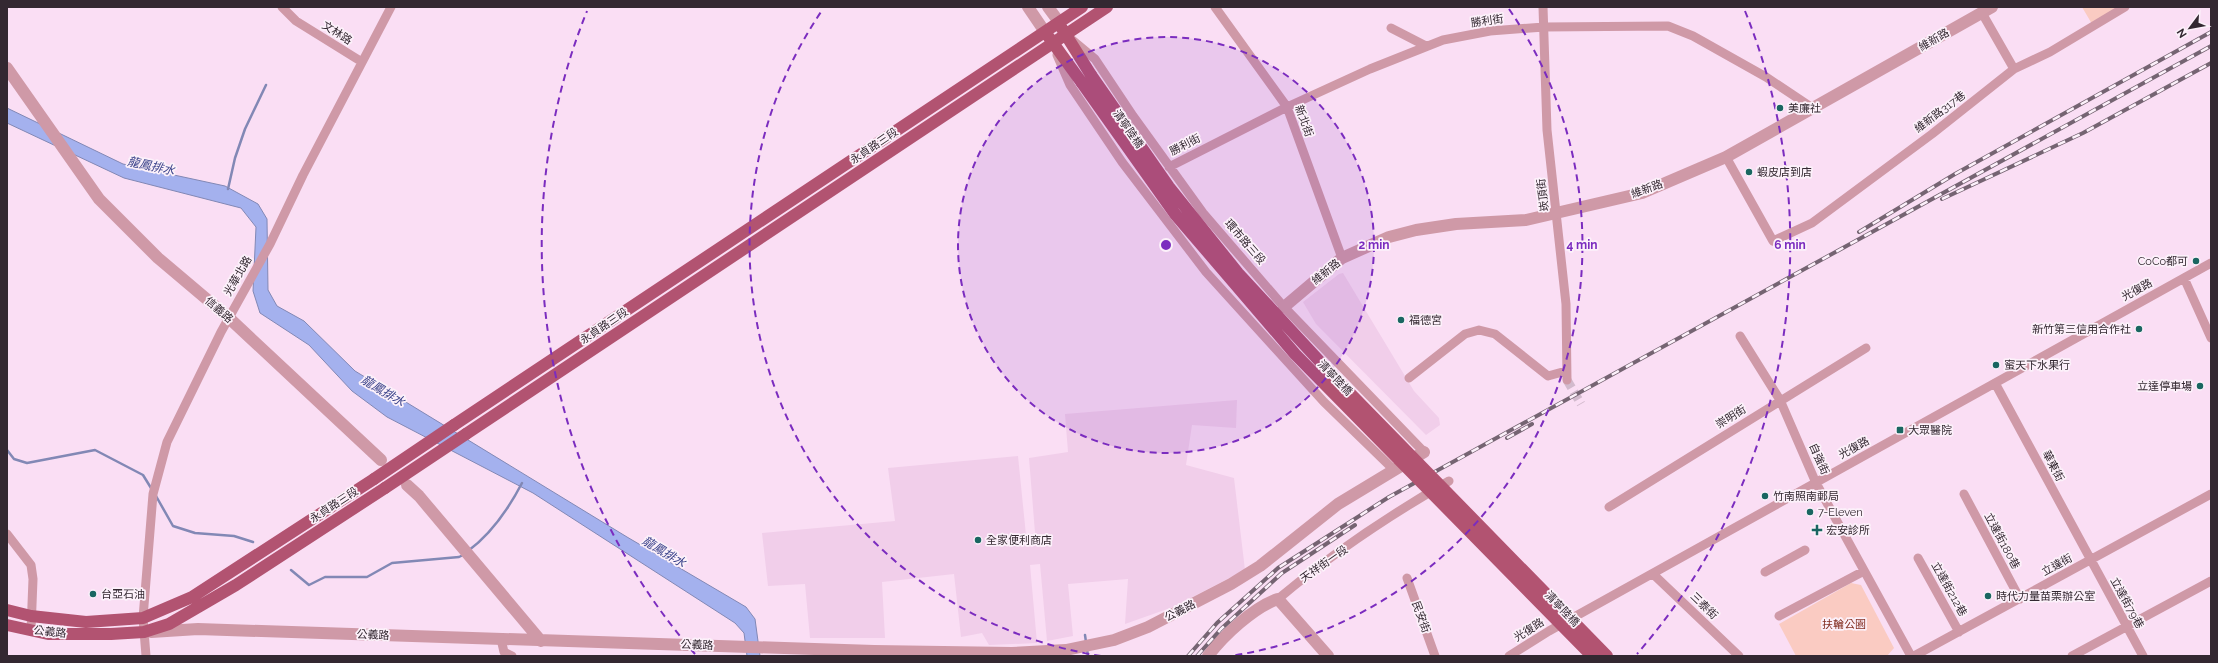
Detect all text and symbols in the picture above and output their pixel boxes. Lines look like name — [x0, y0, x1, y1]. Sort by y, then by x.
north arrow — [2170, 8, 2210, 48]
street label: 勝利街 — [1470, 12, 1504, 30]
street label: 文林路 — [320, 19, 354, 47]
street label: 維新路 — [1916, 26, 1952, 54]
text: N — [2174, 26, 2190, 40]
street label: 維新路317巷 — [1912, 89, 1968, 135]
place label: 美廉社 — [1788, 102, 1821, 115]
street label: 新北街 — [1292, 103, 1316, 139]
marker: 美廉社 — [1775, 103, 1785, 113]
street label: 清寧陸橋 — [1110, 107, 1146, 151]
street label: 永貞路三段 — [848, 125, 900, 167]
street label: 勝利街 — [1167, 132, 1203, 158]
water label: 龍鳳排水 — [126, 154, 177, 178]
place label: 蝦皮店到店 — [1757, 166, 1812, 179]
marker: 蝦皮店到店 — [1744, 167, 1754, 177]
street label: 維新路 — [1629, 177, 1665, 201]
street label: 崁頂街 — [1535, 178, 1551, 212]
street label: 環市路三段 — [1222, 217, 1268, 267]
centre of rings — [1159, 238, 1173, 252]
text: 2 min — [1358, 238, 1390, 252]
text: 4 min — [1566, 238, 1598, 252]
text: 6 min — [1774, 238, 1806, 252]
street label: 光華北路 — [221, 254, 255, 298]
place label: CoCo都可 — [2138, 255, 2188, 268]
marker: CoCo都可 — [2191, 256, 2201, 266]
street label: 維新路 — [1309, 257, 1343, 287]
street label: 光復路 — [2119, 276, 2155, 304]
street label: 信義路 — [202, 294, 236, 326]
street label: 永貞路三段 — [578, 305, 630, 347]
place label: 福德宮 — [1409, 314, 1442, 327]
marker: 福德宮 — [1396, 315, 1406, 325]
place label: 新竹第三信用合作社 — [2032, 323, 2131, 336]
marker: 新竹第三信用合作社 — [2134, 324, 2144, 334]
street label: 清寧陸橋 — [1315, 358, 1355, 398]
place label: 蜜天下水果行 — [2004, 359, 2070, 372]
marker: 蜜天下水果行 — [1991, 360, 2001, 370]
water label: 龍鳳排水 — [359, 373, 408, 410]
place label: 立達停車場 — [2137, 380, 2192, 393]
marker: 立達停車場 — [2195, 381, 2205, 391]
street label: 崇明街 — [1714, 403, 1748, 431]
place label: 大眾醫院 — [1908, 424, 1952, 437]
marker: 大眾醫院 — [1895, 425, 1905, 435]
street label: 光復路 — [1836, 434, 1872, 462]
street label: 自強街 — [1806, 441, 1832, 477]
street label: 華東街 — [2040, 448, 2066, 484]
street label: 永貞路三段 — [307, 485, 361, 525]
place label: 竹南照南郵局 — [1773, 490, 1839, 503]
marker: 竹南照南郵局 — [1760, 491, 1770, 501]
place label: 7-Eleven — [1818, 506, 1863, 519]
marker: 7-Eleven — [1805, 507, 1815, 517]
street label: 立達街180巷 — [1982, 511, 2022, 571]
marker: 宏安診所 — [1811, 524, 1823, 536]
place label: 宏安診所 — [1826, 524, 1870, 537]
water label: 龍鳳排水 — [640, 534, 689, 571]
place label: 全家便利商店 — [986, 534, 1052, 547]
marker: 全家便利商店 — [973, 535, 983, 545]
street label: 天祥街一段 — [1298, 543, 1350, 585]
street label: 立達街 — [2039, 551, 2075, 579]
street label: 立達街212巷 — [1929, 560, 1969, 618]
street label: 立達街79巷 — [2108, 575, 2146, 631]
place label: 台亞石油 — [101, 588, 145, 601]
marker: 台亞石油 — [88, 589, 98, 599]
street label: 清寧陸橋 — [1542, 589, 1582, 629]
street label: 三泰街 — [1688, 590, 1720, 622]
place label: 時代力量苗栗辦公室 — [1996, 590, 2095, 603]
marker: 時代力量苗栗辦公室 — [1983, 591, 1993, 601]
street label: 公義路 — [1162, 598, 1198, 624]
street label: 民安街 — [1409, 599, 1433, 635]
street label: 光復路 — [1512, 616, 1546, 644]
park label: 扶輪公園 — [1822, 618, 1866, 631]
street label: 公義路 — [33, 624, 67, 640]
street label: 公義路 — [356, 628, 390, 642]
street label: 公義路 — [680, 638, 714, 652]

